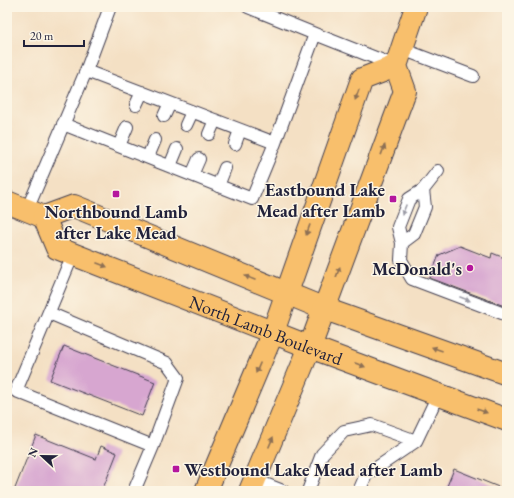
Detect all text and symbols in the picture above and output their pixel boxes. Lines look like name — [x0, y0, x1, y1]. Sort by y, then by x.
scale bar — [24, 22, 84, 48]
text: 20 m — [30, 28, 54, 44]
one-way arrow — [353, 89, 359, 101]
one-way arrow — [381, 143, 387, 155]
place label: Eastbound Lake Mead after Lamb — [256, 178, 385, 222]
marker: Northbound Lamb after Lake Mead — [111, 189, 121, 199]
marker: Eastbound Lake Mead after Lamb — [388, 194, 398, 204]
place label: Northbound Lamb after Lake Mead — [45, 200, 188, 244]
one-way arrow — [401, 205, 407, 217]
one-way arrow — [305, 225, 311, 237]
place label: McDonald's — [372, 257, 462, 280]
one-way arrow — [96, 262, 108, 268]
marker: McDonald's — [465, 263, 475, 273]
one-way arrow — [336, 265, 342, 277]
one-way arrow — [243, 275, 255, 281]
street label: North Lamb Boulevard — [186, 289, 347, 370]
one-way arrow — [459, 296, 471, 302]
one-way arrow — [431, 346, 443, 352]
one-way arrow — [255, 362, 261, 373]
one-way arrow — [354, 363, 366, 369]
one-way arrow — [476, 408, 488, 414]
north arrow — [22, 436, 62, 476]
one-way arrow — [268, 436, 274, 448]
text: N — [25, 445, 41, 459]
place label: Westbound Lake Mead after Lamb — [184, 458, 443, 481]
marker: Westbound Lake Mead after Lamb — [171, 464, 181, 474]

